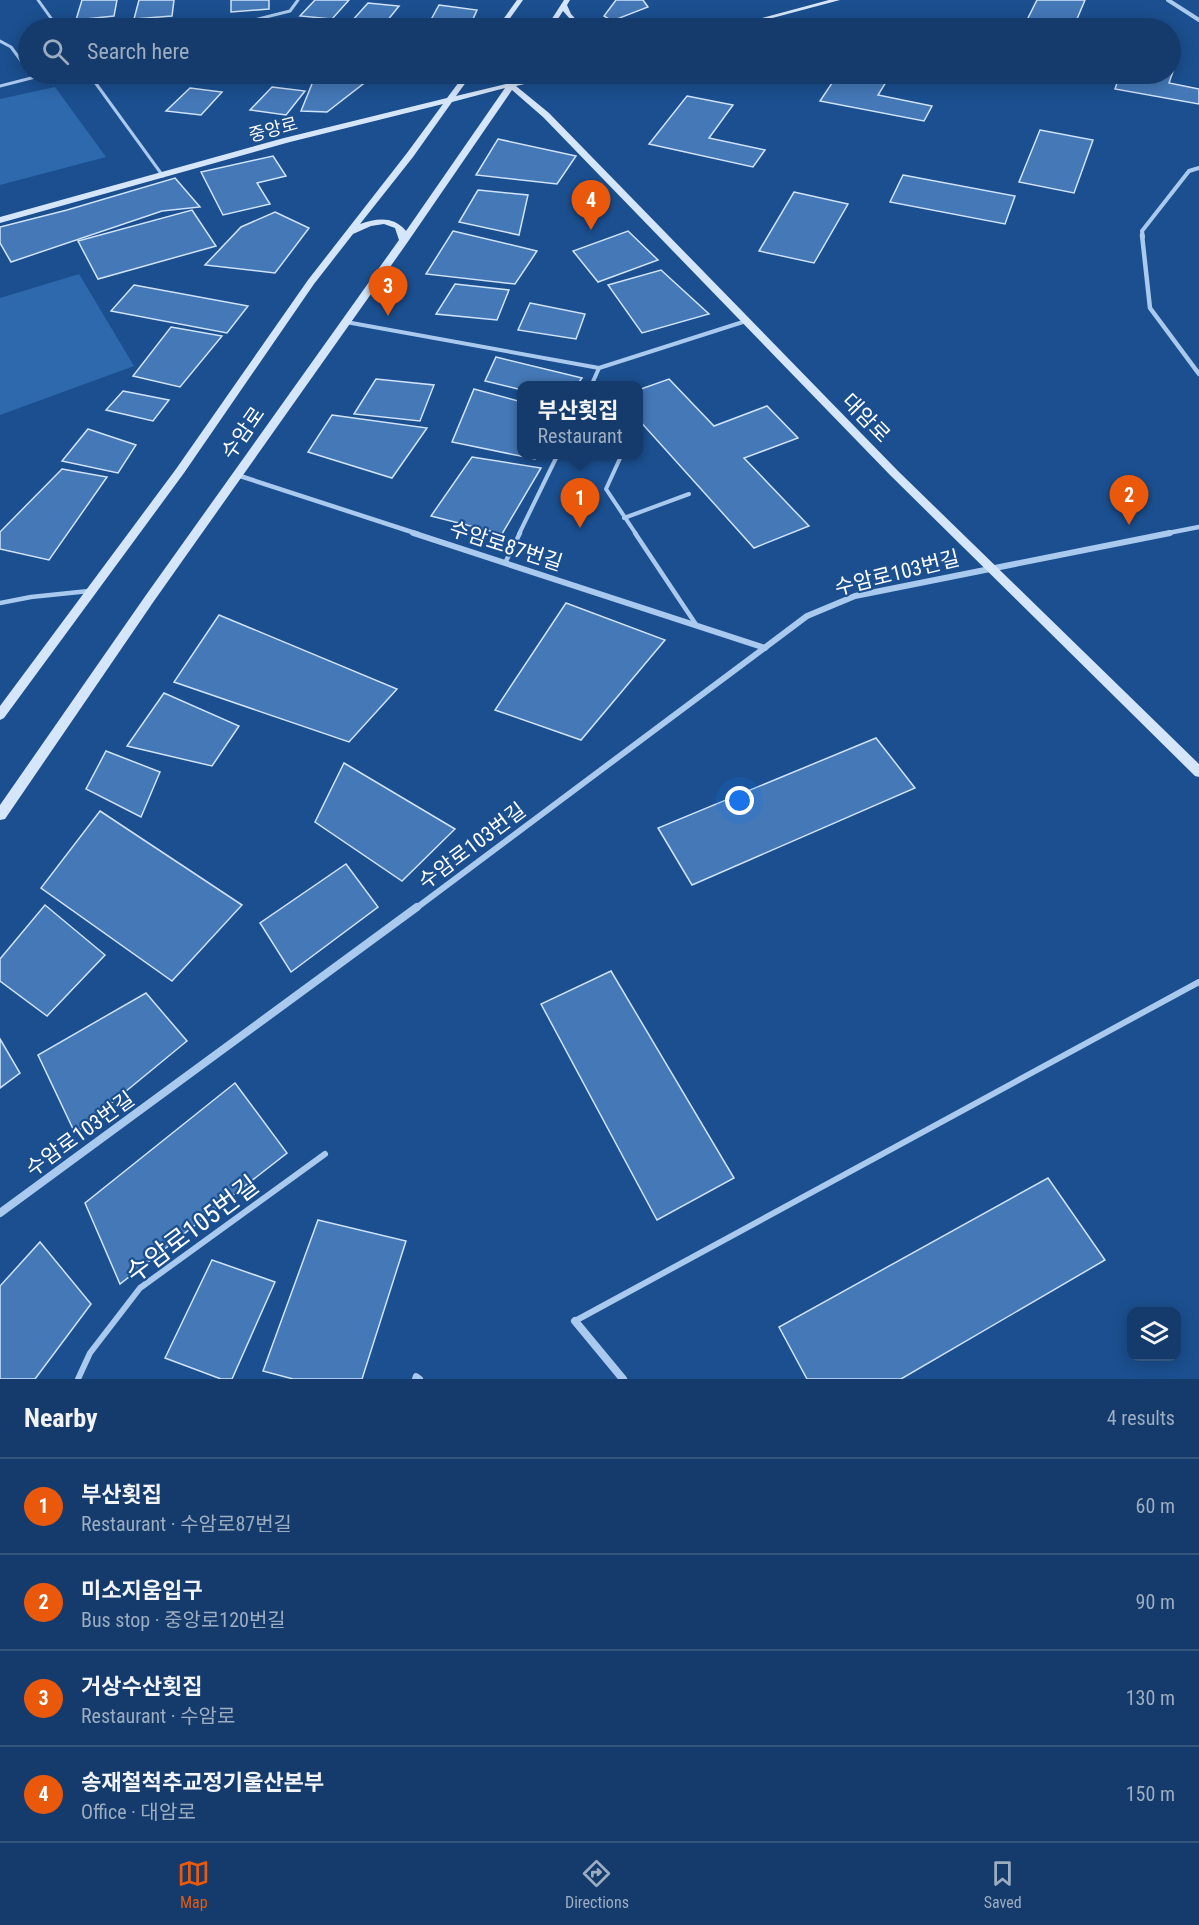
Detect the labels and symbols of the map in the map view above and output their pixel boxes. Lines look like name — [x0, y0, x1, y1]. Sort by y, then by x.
street label: 중앙로 — [246, 112, 300, 146]
pin: 4 — [572, 180, 610, 230]
pin: 3 — [368, 266, 408, 316]
street label: 대암로 — [837, 389, 895, 447]
street label: 수암로 — [217, 402, 269, 464]
pin: 2 — [1110, 476, 1148, 525]
pin: 1 — [560, 478, 600, 528]
street label: 수암로87번길 — [446, 516, 566, 576]
street label: 수암로103번길 — [832, 546, 962, 600]
your location — [725, 786, 754, 815]
street label: 수암로103번길 — [414, 798, 530, 894]
street label: 수암로103번길 — [21, 1087, 139, 1181]
street label: 수암로105번길 — [120, 1169, 264, 1289]

